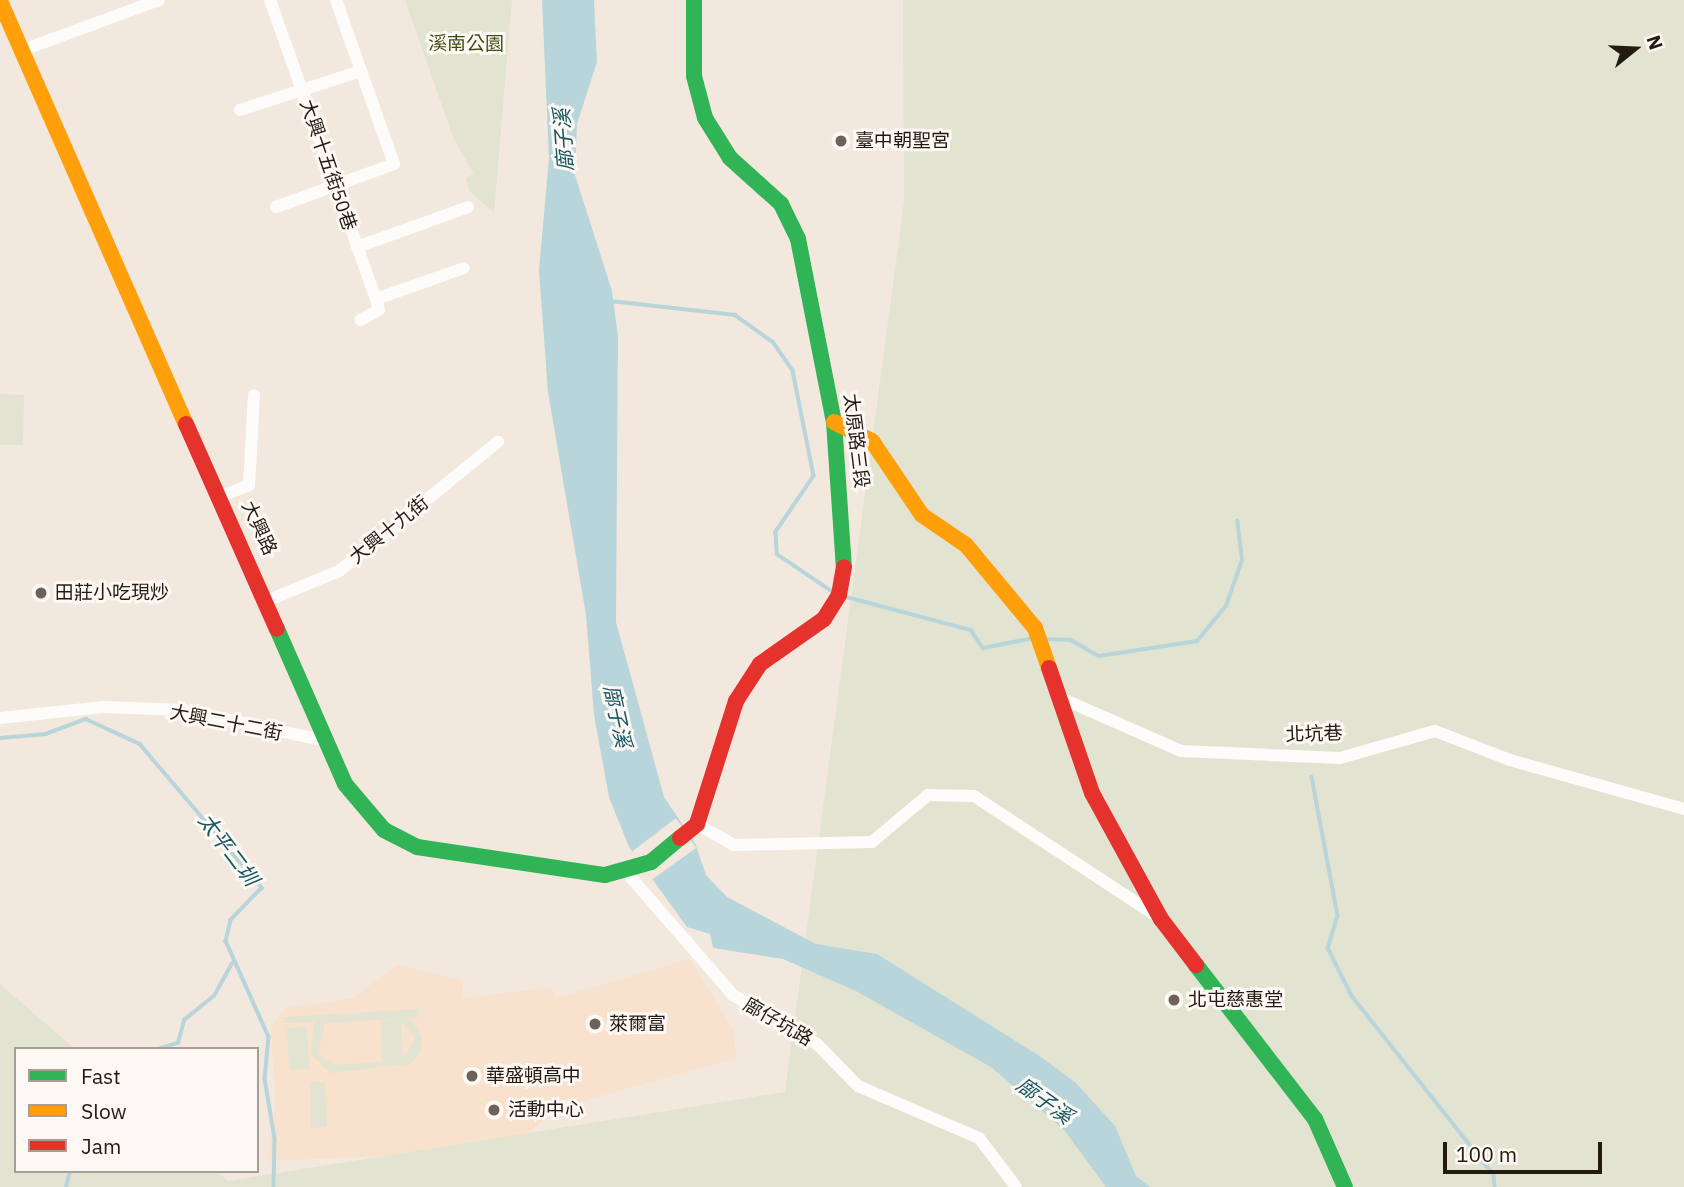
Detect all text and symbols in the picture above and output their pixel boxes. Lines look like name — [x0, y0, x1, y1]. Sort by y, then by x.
north arrow — [1600, 14, 1670, 84]
text: N — [1641, 32, 1669, 53]
park label: 溪南公園 — [428, 33, 504, 55]
street label: 大興十五街50巷 — [295, 97, 361, 233]
water label: 廍子溪 — [548, 108, 578, 172]
place label: 臺中朝聖宮 — [855, 130, 950, 152]
marker: 臺中朝聖宮 — [833, 133, 849, 149]
street label: 太原路三段 — [839, 392, 873, 490]
street label: 大興十九街 — [345, 491, 433, 569]
street label: 大興路 — [237, 497, 281, 559]
place label: 田莊小吃現炒 — [55, 582, 169, 604]
marker: 田莊小吃現炒 — [33, 585, 49, 601]
water label: 廍子溪 — [599, 683, 637, 749]
street label: 大興二十二街 — [168, 701, 284, 745]
street label: 北坑巷 — [1285, 722, 1343, 746]
water label: 太平二圳 — [194, 808, 264, 890]
place label: 北屯慈惠堂 — [1188, 989, 1283, 1011]
marker: 北屯慈惠堂 — [1166, 992, 1182, 1008]
street label: 廍仔坑路 — [739, 993, 817, 1051]
place label: 萊爾富 — [609, 1013, 666, 1035]
marker: 萊爾富 — [587, 1016, 603, 1032]
legend — [14, 1047, 259, 1173]
text: Fast — [81, 1062, 121, 1090]
place label: 華盛頓高中 — [486, 1065, 581, 1087]
marker: 華盛頓高中 — [464, 1068, 480, 1084]
water label: 廍子溪 — [1012, 1071, 1078, 1129]
text: Slow — [81, 1097, 127, 1125]
place label: 活動中心 — [508, 1099, 584, 1121]
marker: 活動中心 — [486, 1102, 502, 1118]
scale bar — [1446, 1128, 1605, 1172]
text: Jam — [81, 1132, 121, 1160]
text: 100 m — [1456, 1140, 1517, 1168]

